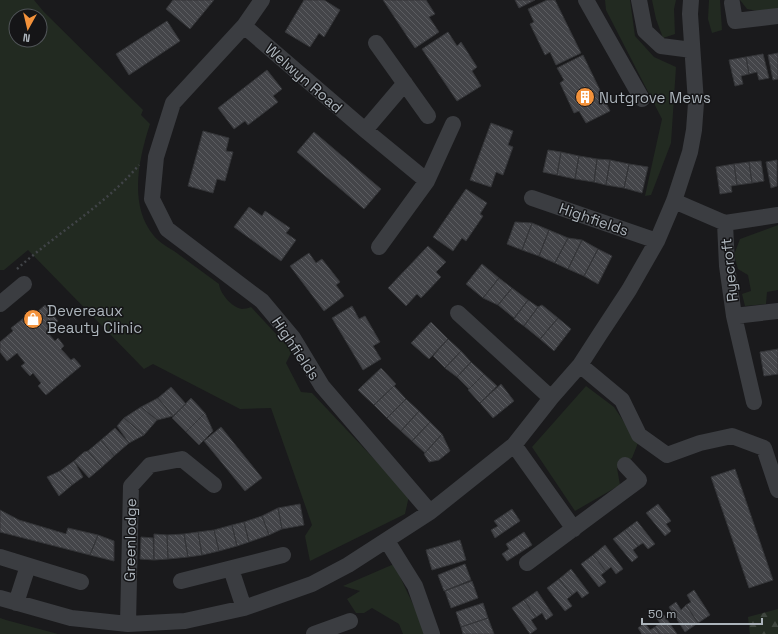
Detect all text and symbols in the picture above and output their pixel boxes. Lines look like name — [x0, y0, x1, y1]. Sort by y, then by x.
north arrow — [8, 8, 48, 48]
text: N — [22, 30, 31, 45]
street label: Welwyn Road — [261, 39, 347, 117]
building icon: Nutgrove Mews — [574, 86, 596, 108]
place label: Nutgrove Mews — [599, 88, 711, 107]
street label: Highfields — [557, 198, 631, 240]
street label: Ryecroft — [716, 237, 742, 303]
place label: Devereaux Beauty Clinic — [47, 301, 142, 337]
shop icon: Devereaux Beauty Clinic — [22, 308, 44, 330]
street label: Highfields — [268, 313, 324, 383]
street label: Greenlodge — [120, 498, 140, 582]
scale bar — [642, 600, 762, 626]
text: 50 m — [648, 606, 676, 622]

